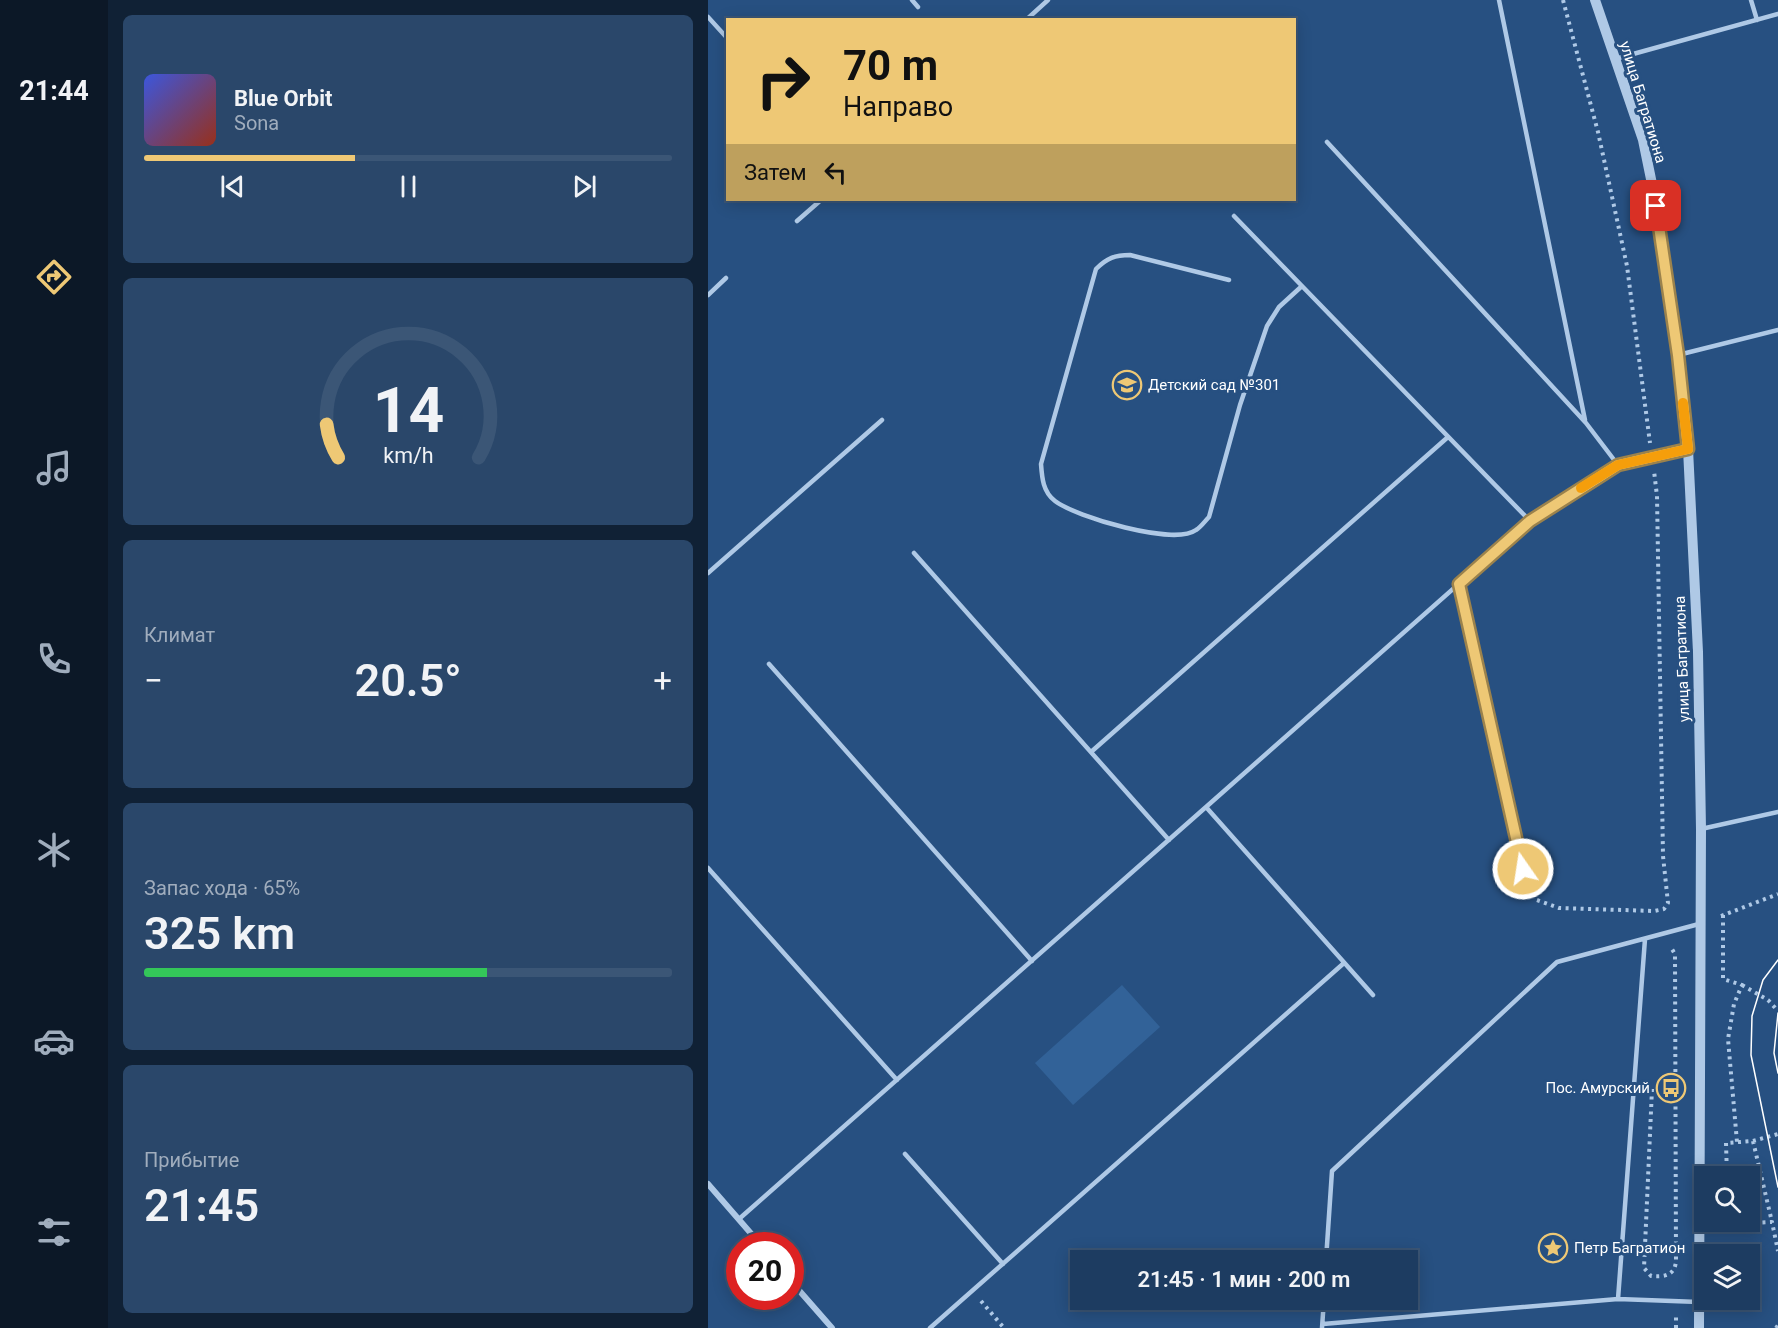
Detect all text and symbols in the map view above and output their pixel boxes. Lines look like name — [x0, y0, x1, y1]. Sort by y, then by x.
street label: улица Багратиона — [1616, 39, 1670, 165]
text: 70 m — [843, 41, 938, 90]
icon: right — [744, 42, 822, 120]
text: 21:44 — [19, 75, 89, 107]
text: Blue Orbit — [234, 86, 332, 111]
text: Направо — [843, 91, 953, 123]
text: Sona — [234, 111, 279, 135]
icon: left — [819, 156, 852, 189]
text: Затем — [744, 160, 807, 185]
icon: previous — [216, 170, 249, 203]
icon: pause — [392, 170, 425, 203]
icon: next — [568, 170, 601, 203]
pin — [1630, 180, 1681, 231]
icon: arrive — [1639, 189, 1672, 222]
icon: directions — [33, 256, 75, 298]
school or university icon: Детский сад №301 — [1111, 369, 1143, 401]
text: 14 — [372, 375, 444, 448]
place label: Детский сад №301 — [1148, 376, 1280, 394]
text: km/h — [383, 444, 433, 469]
icon: music — [33, 447, 75, 489]
street label: улица Багратиона — [1671, 595, 1693, 723]
text: Климат — [144, 623, 215, 647]
icon: phone — [33, 638, 75, 680]
text: 20.5° — [354, 654, 462, 707]
text: − — [144, 661, 163, 700]
text: + — [653, 661, 672, 700]
icon: climate — [33, 829, 75, 871]
position arrow — [1491, 837, 1555, 901]
text: Запас хода · 65% — [144, 876, 300, 900]
text: 325 km — [144, 907, 295, 960]
icon: car — [33, 1020, 75, 1062]
bus stop icon: Пос. Амурский — [1655, 1072, 1687, 1104]
place label: Пос. Амурский — [1546, 1079, 1650, 1097]
text: Прибытие — [144, 1148, 239, 1172]
map controls — [1694, 1166, 1760, 1310]
button: search — [1694, 1166, 1760, 1232]
text: 21:45 — [144, 1179, 259, 1232]
icon: filters — [33, 1211, 75, 1253]
speed limit sign: 20 — [726, 1232, 804, 1310]
place icon: Петр Багратион — [1537, 1232, 1569, 1264]
place label: Петр Багратион — [1574, 1239, 1685, 1257]
button: layers — [1694, 1244, 1760, 1310]
text: 21:45 · 1 мин · 200 m — [1138, 1267, 1350, 1292]

